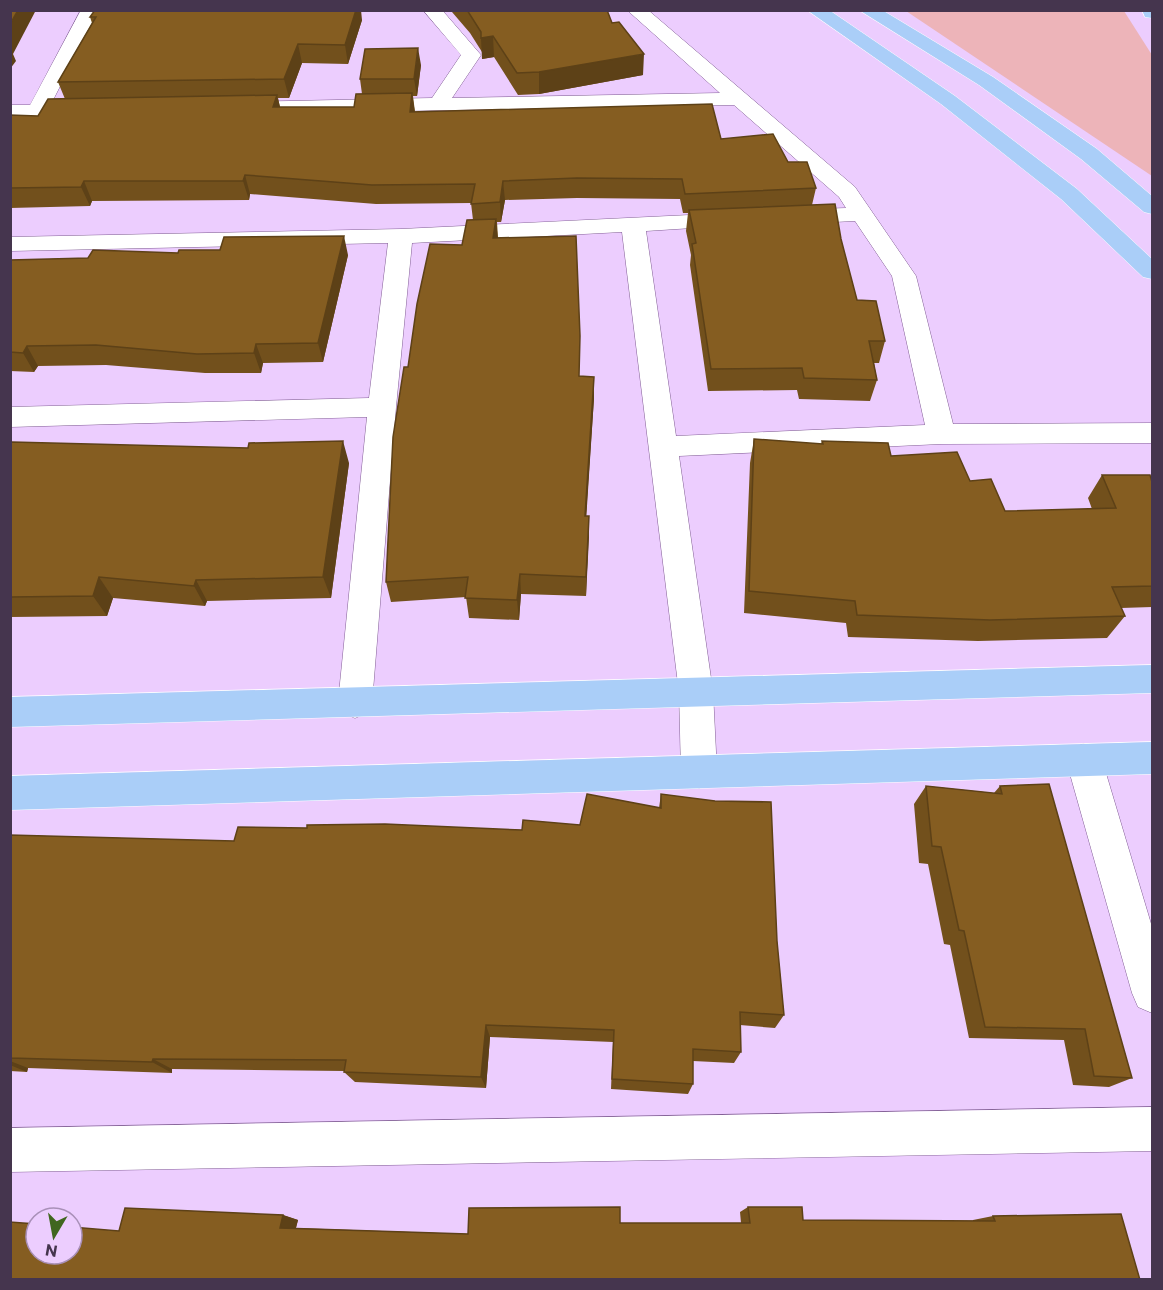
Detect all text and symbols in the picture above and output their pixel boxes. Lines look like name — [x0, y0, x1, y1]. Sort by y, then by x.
north arrow — [24, 1206, 84, 1266]
text: N — [44, 1241, 59, 1262]

